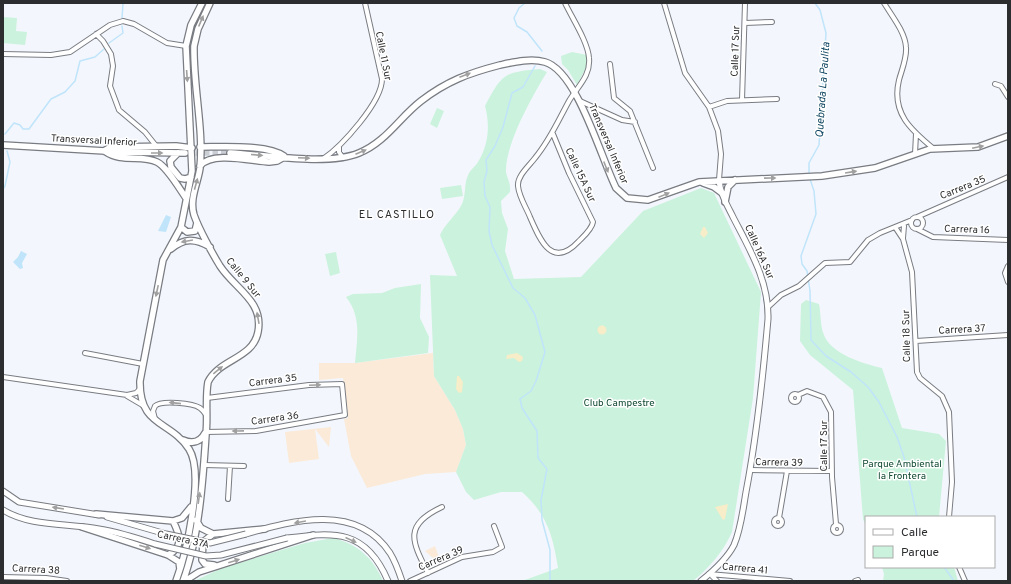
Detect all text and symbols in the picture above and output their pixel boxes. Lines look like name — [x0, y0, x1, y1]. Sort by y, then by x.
one-way arrow — [198, 15, 204, 26]
street label: Calle 17 Sur — [729, 25, 743, 77]
street label: Calle 11 Sur — [372, 30, 394, 82]
water label: Quebrada La Paulita — [813, 41, 833, 138]
one-way arrow — [183, 70, 190, 82]
one-way arrow — [459, 72, 471, 78]
street label: Transversal Inferior — [585, 102, 631, 186]
street label: Transversal Inferior — [51, 132, 137, 150]
one-way arrow — [971, 144, 984, 150]
street label: Calle 15A Sur — [562, 146, 598, 204]
one-way arrow — [356, 149, 367, 155]
one-way arrow — [151, 150, 164, 156]
one-way arrow — [251, 151, 263, 158]
one-way arrow — [298, 154, 310, 161]
one-way arrow — [603, 161, 609, 173]
one-way arrow — [845, 169, 857, 175]
street label: Carrera 35 — [938, 173, 988, 203]
one-way arrow — [764, 175, 776, 182]
one-way arrow — [193, 178, 199, 190]
one-way arrow — [658, 192, 670, 198]
district label: EL CASTILLO — [359, 208, 435, 222]
street label: Calle 16A Sur — [741, 223, 777, 281]
street label: Carrera 16 — [944, 223, 990, 237]
one-way arrow — [181, 238, 193, 244]
street label: Calle 9 Sur — [223, 255, 263, 301]
one-way arrow — [153, 284, 159, 297]
street label: Calle 18 Sur — [900, 310, 914, 362]
one-way arrow — [254, 311, 260, 324]
street label: Carrera 37 — [938, 322, 986, 338]
one-way arrow — [213, 365, 224, 374]
street label: Carrera 35 — [248, 372, 298, 390]
one-way arrow — [309, 381, 321, 388]
park label: Club Campestre — [583, 397, 655, 410]
one-way arrow — [169, 400, 181, 406]
street label: Carrera 36 — [250, 409, 300, 429]
street label: Calle 17 Sur — [818, 420, 831, 472]
one-way arrow — [231, 428, 244, 434]
street label: Carrera 39 — [755, 456, 803, 470]
park label: Parque Ambiental la Frontera — [862, 458, 942, 483]
one-way arrow — [196, 492, 202, 504]
one-way arrow — [51, 505, 64, 511]
legend — [865, 516, 995, 568]
one-way arrow — [294, 520, 306, 526]
text: Calle — [901, 525, 928, 541]
street label: Carrera 37A — [156, 528, 210, 552]
one-way arrow — [346, 537, 357, 543]
street label: Carrera 39 — [416, 544, 466, 574]
one-way arrow — [140, 545, 152, 551]
text: Parque — [901, 545, 939, 561]
one-way arrow — [228, 557, 240, 563]
street label: Carrera 41 — [721, 561, 769, 577]
street label: Carrera 38 — [12, 562, 60, 578]

